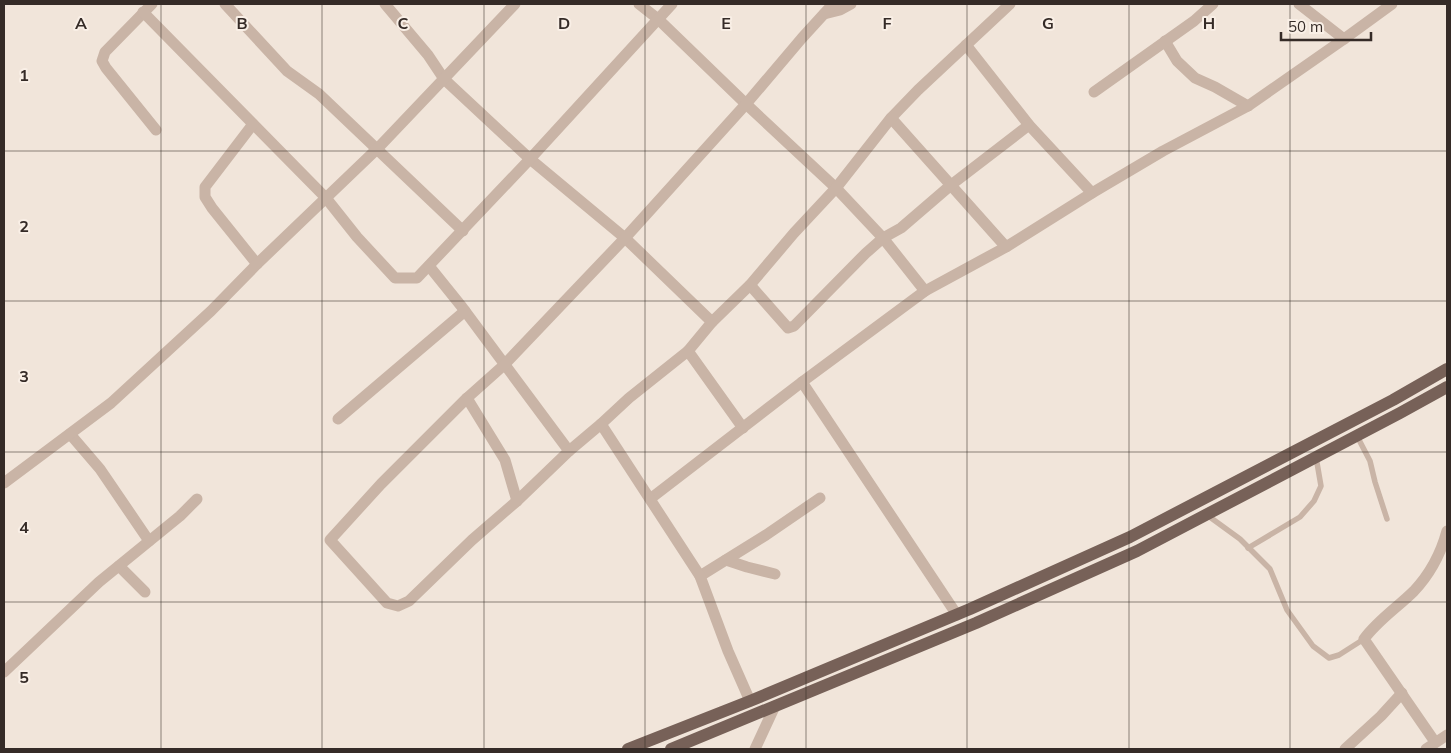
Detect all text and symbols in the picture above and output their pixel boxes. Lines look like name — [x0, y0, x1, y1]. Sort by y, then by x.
scale bar — [1281, 10, 1371, 42]
text: A — [75, 13, 87, 33]
text: B — [236, 13, 248, 33]
text: C — [398, 13, 409, 33]
text: D — [558, 13, 570, 33]
text: E — [721, 13, 731, 33]
text: F — [882, 13, 892, 33]
text: G — [1042, 13, 1054, 33]
text: H — [1203, 13, 1215, 33]
text: 50 m — [1288, 17, 1323, 36]
text: 1 — [19, 65, 29, 85]
text: 2 — [19, 216, 29, 236]
text: 3 — [19, 366, 29, 386]
text: 4 — [19, 517, 29, 537]
text: 5 — [19, 667, 29, 687]

